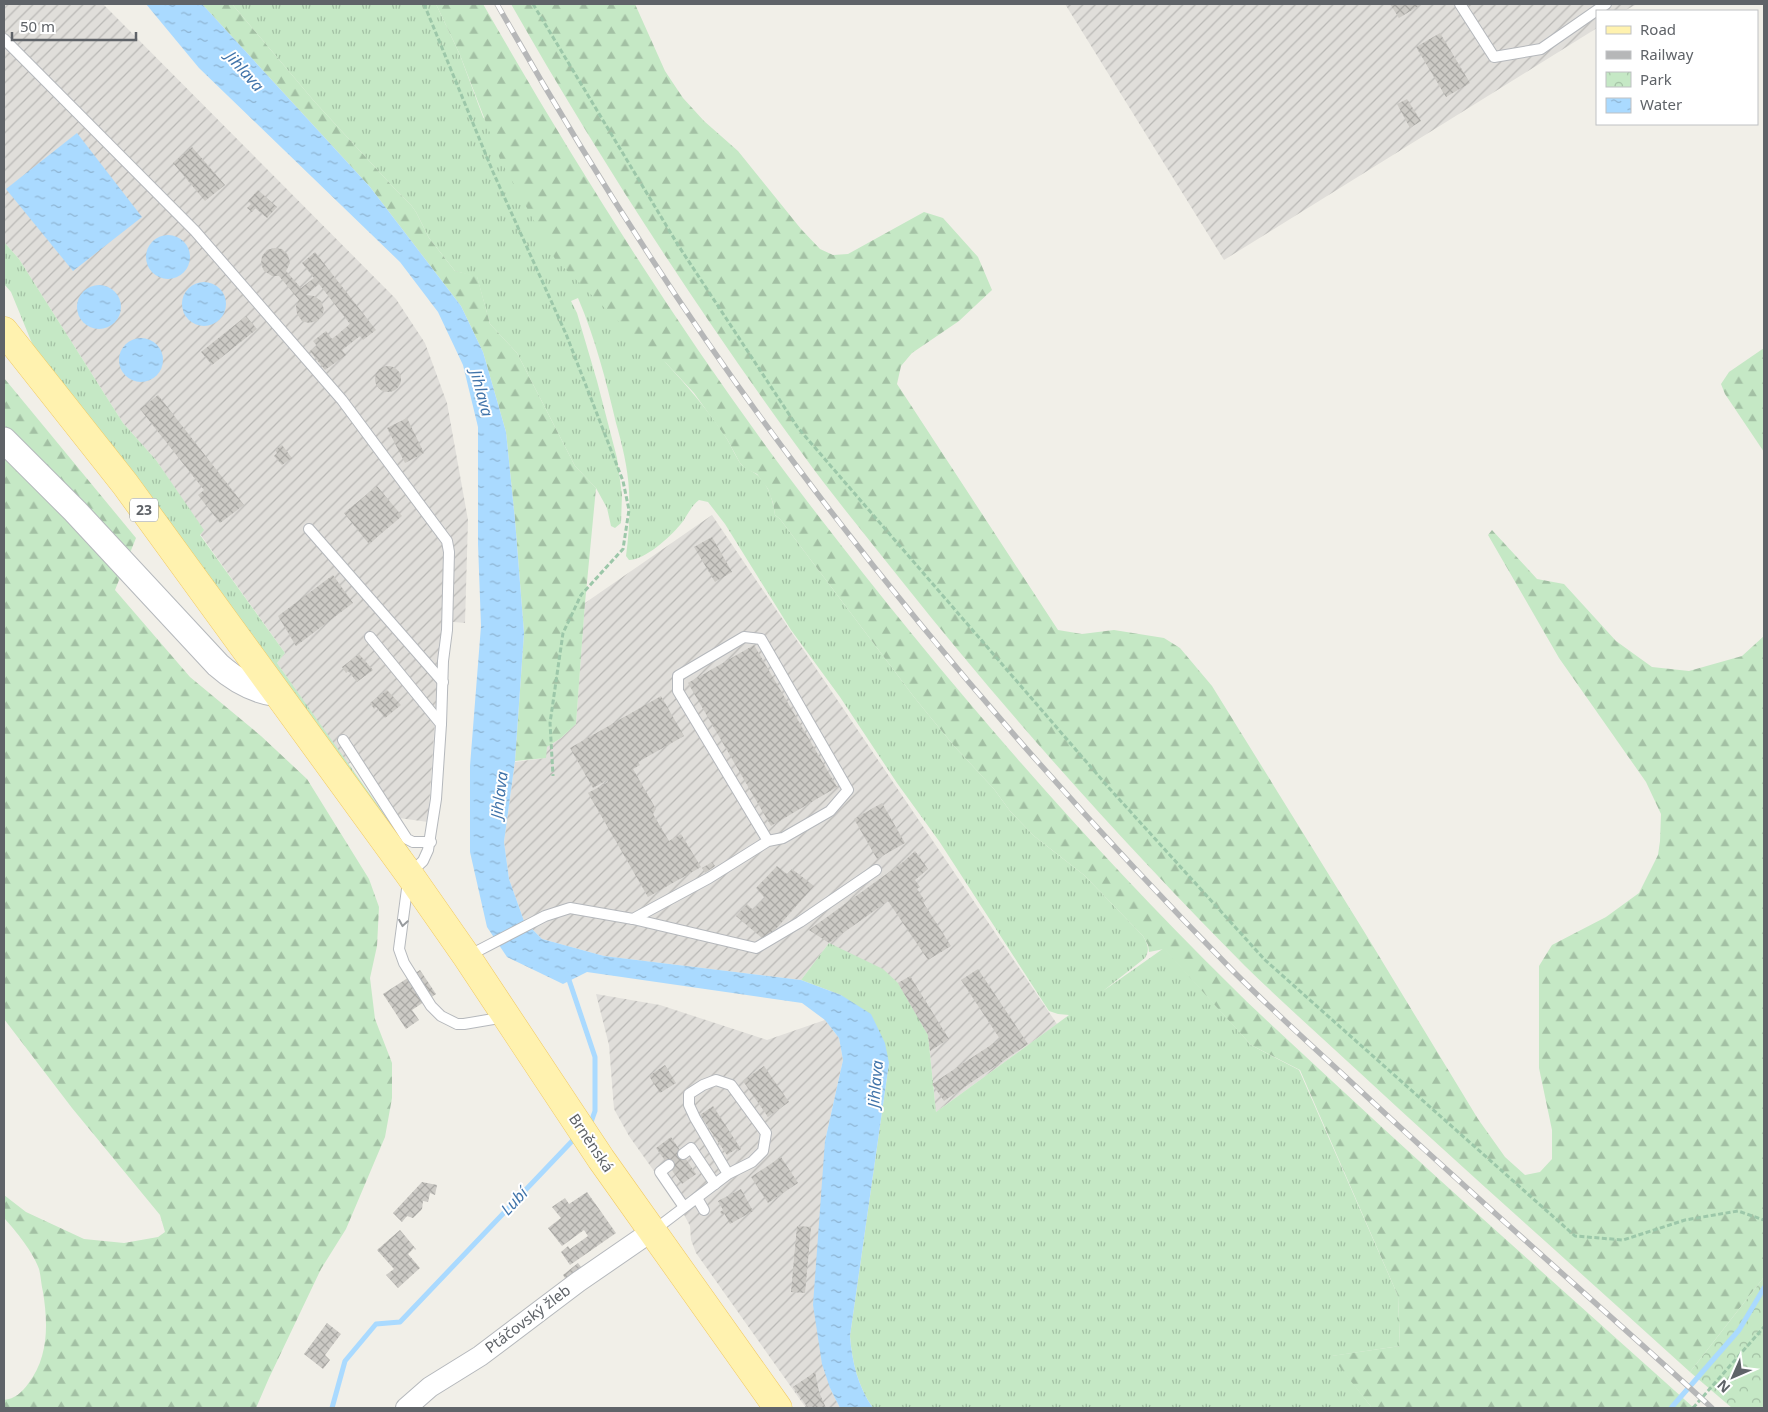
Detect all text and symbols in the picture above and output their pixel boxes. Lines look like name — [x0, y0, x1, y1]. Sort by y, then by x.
scale bar — [12, 10, 136, 42]
legend — [1596, 10, 1758, 125]
text: 50 m — [20, 16, 55, 36]
text: Road — [1640, 19, 1676, 39]
water label: Jihlava — [219, 44, 269, 96]
text: Railway — [1640, 44, 1694, 64]
text: Park — [1640, 69, 1672, 89]
text: Water — [1640, 94, 1682, 114]
water label: Jihlava — [464, 364, 499, 419]
road number: 23 — [130, 498, 158, 522]
water label: Jihlava — [485, 770, 513, 823]
one-way arrow — [398, 918, 408, 927]
water label: Jihlava — [862, 1059, 888, 1112]
street label: Brněnská — [565, 1109, 619, 1176]
water label: Lubí — [496, 1181, 534, 1220]
street label: Ptáčovský žleb — [481, 1280, 574, 1357]
north arrow — [1708, 1352, 1758, 1402]
text: N — [1713, 1376, 1734, 1397]

